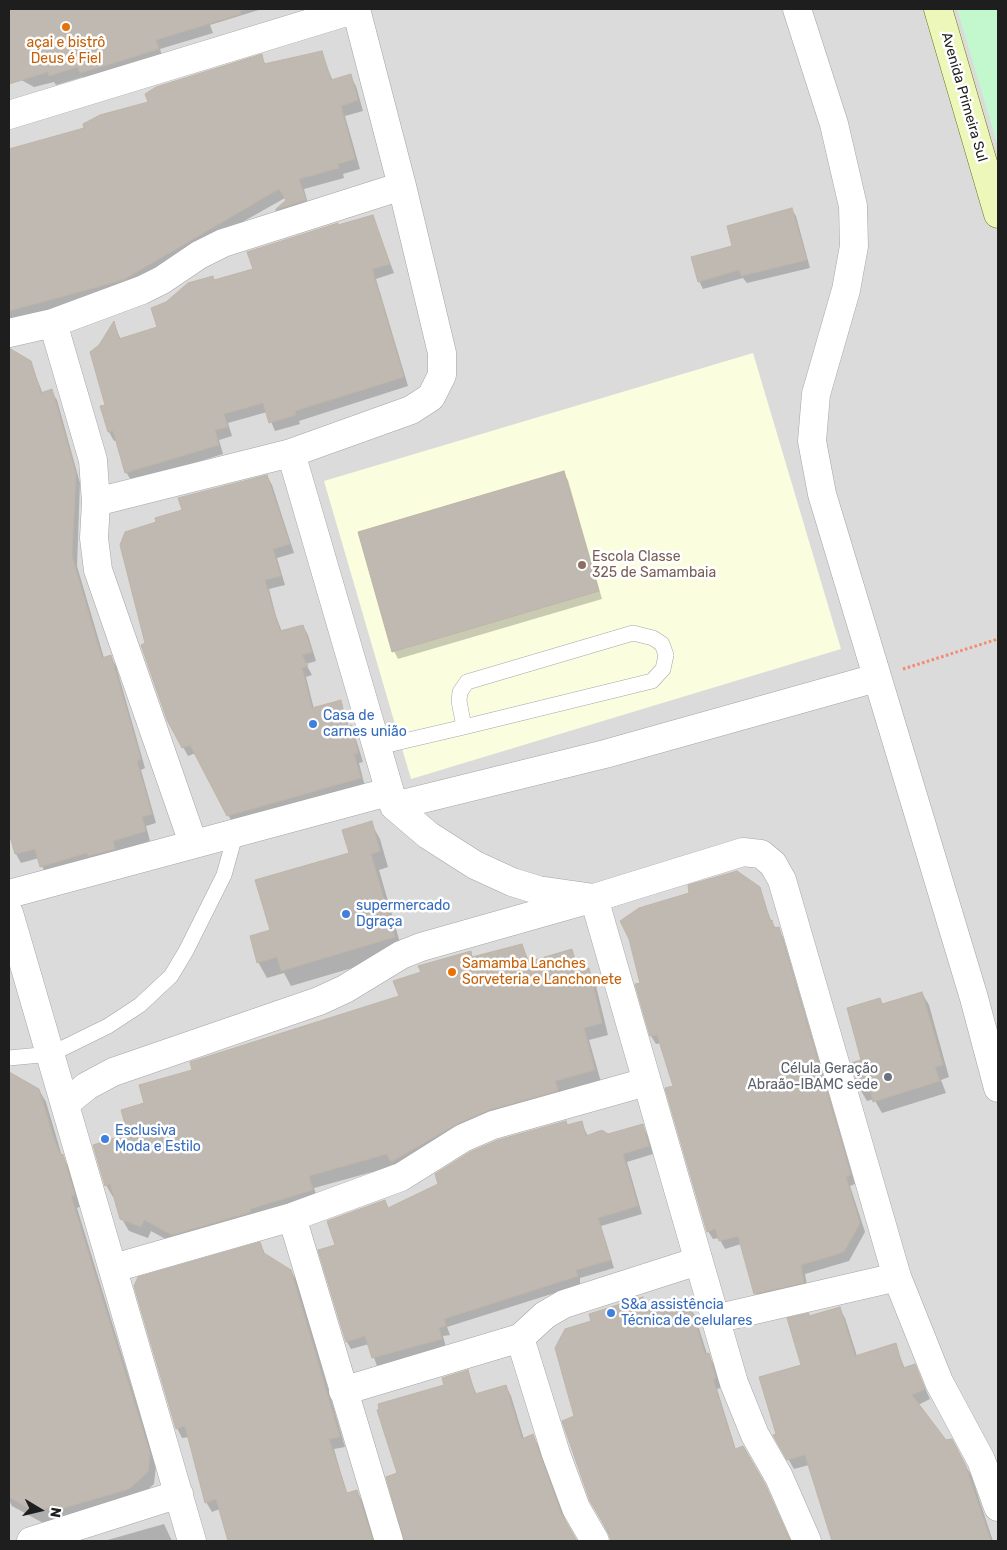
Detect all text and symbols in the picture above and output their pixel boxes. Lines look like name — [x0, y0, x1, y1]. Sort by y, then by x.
marker: açai e bistrô Deus é Fiel — [60, 21, 72, 33]
street label: Avenida Primeira Sul — [937, 30, 991, 164]
place label: açai e bistrô Deus é Fiel — [27, 35, 105, 68]
place label: Escola Classe 325 de Samambaia — [592, 549, 716, 582]
marker: Escola Classe 325 de Samambaia — [576, 559, 588, 571]
place label: Casa de carnes união — [323, 708, 407, 740]
marker: Casa de carnes união — [307, 718, 319, 730]
place label: supermercado Dgraça — [356, 898, 450, 930]
marker: supermercado Dgraça — [340, 908, 352, 920]
place label: Samamba Lanches Sorveteria e Lanchonete — [462, 956, 622, 989]
marker: Samamba Lanches Sorveteria e Lanchonete — [446, 966, 458, 978]
place label: Célula Geração Abraão-IBAMC sede — [747, 1061, 878, 1094]
marker: Célula Geração Abraão-IBAMC sede — [882, 1071, 894, 1083]
place label: Esclusiva Moda e Estilo — [115, 1123, 201, 1156]
marker: Esclusiva Moda e Estilo — [99, 1133, 111, 1145]
place label: S&a assistência Técnica de celulares — [621, 1297, 752, 1330]
marker: S&a assistência Técnica de celulares — [605, 1307, 617, 1319]
north arrow — [15, 1485, 65, 1535]
text: N — [46, 1506, 64, 1519]

